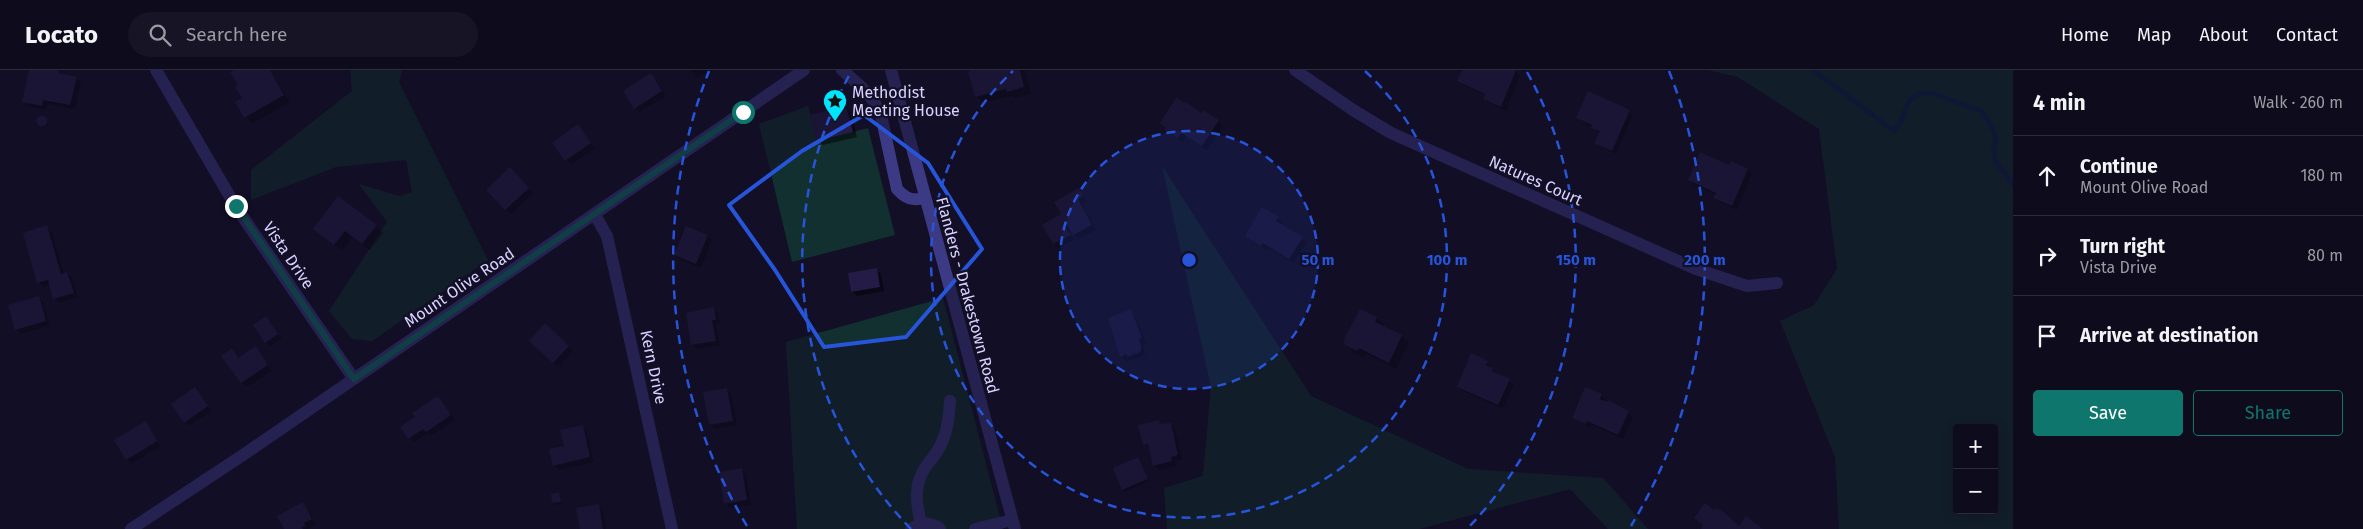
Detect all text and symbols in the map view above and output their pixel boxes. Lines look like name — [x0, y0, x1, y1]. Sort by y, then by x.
search box — [128, 12, 478, 57]
text: Locato — [25, 21, 98, 49]
icon: search — [146, 21, 174, 49]
text: Search here — [186, 23, 287, 46]
text: Home — [2061, 24, 2109, 46]
text: Map — [2137, 24, 2171, 46]
text: About — [2199, 24, 2248, 46]
text: Contact — [2276, 24, 2338, 46]
place label: Methodist Meeting House — [852, 83, 960, 120]
place icon: Methodist Meeting House — [822, 88, 848, 122]
text: 4 min — [2033, 90, 2086, 116]
text: Walk · 260 m — [2253, 93, 2343, 112]
route start — [732, 101, 755, 124]
street label: Natures Court — [1486, 151, 1586, 210]
text: Continue — [2080, 155, 2158, 178]
icon: ahead — [2033, 162, 2061, 190]
text: 180 m — [2300, 166, 2343, 185]
text: Mount Olive Road — [2080, 178, 2208, 197]
route end — [225, 195, 248, 218]
street label: Flanders - Drakestown Road — [932, 195, 1003, 396]
street label: Vista Drive — [259, 218, 318, 293]
text: Turn right — [2080, 235, 2165, 258]
icon: right — [2033, 242, 2061, 270]
street label: Mount Olive Road — [401, 244, 518, 331]
text: 80 m — [2307, 246, 2343, 265]
centre of rings — [1180, 251, 1198, 269]
text: 50 m — [1301, 251, 1335, 269]
text: 100 m — [1427, 251, 1467, 269]
text: 150 m — [1556, 251, 1596, 269]
text: 200 m — [1684, 251, 1726, 269]
text: Vista Drive — [2080, 258, 2157, 277]
icon: arrive — [2033, 322, 2061, 350]
text: Arrive at destination — [2080, 324, 2259, 347]
street label: Kern Drive — [636, 328, 671, 406]
button: Save — [2033, 390, 2183, 436]
button: Share — [2193, 390, 2343, 436]
map controls — [1953, 424, 1998, 514]
button: + — [1953, 424, 1998, 469]
button: − — [1953, 469, 1998, 514]

